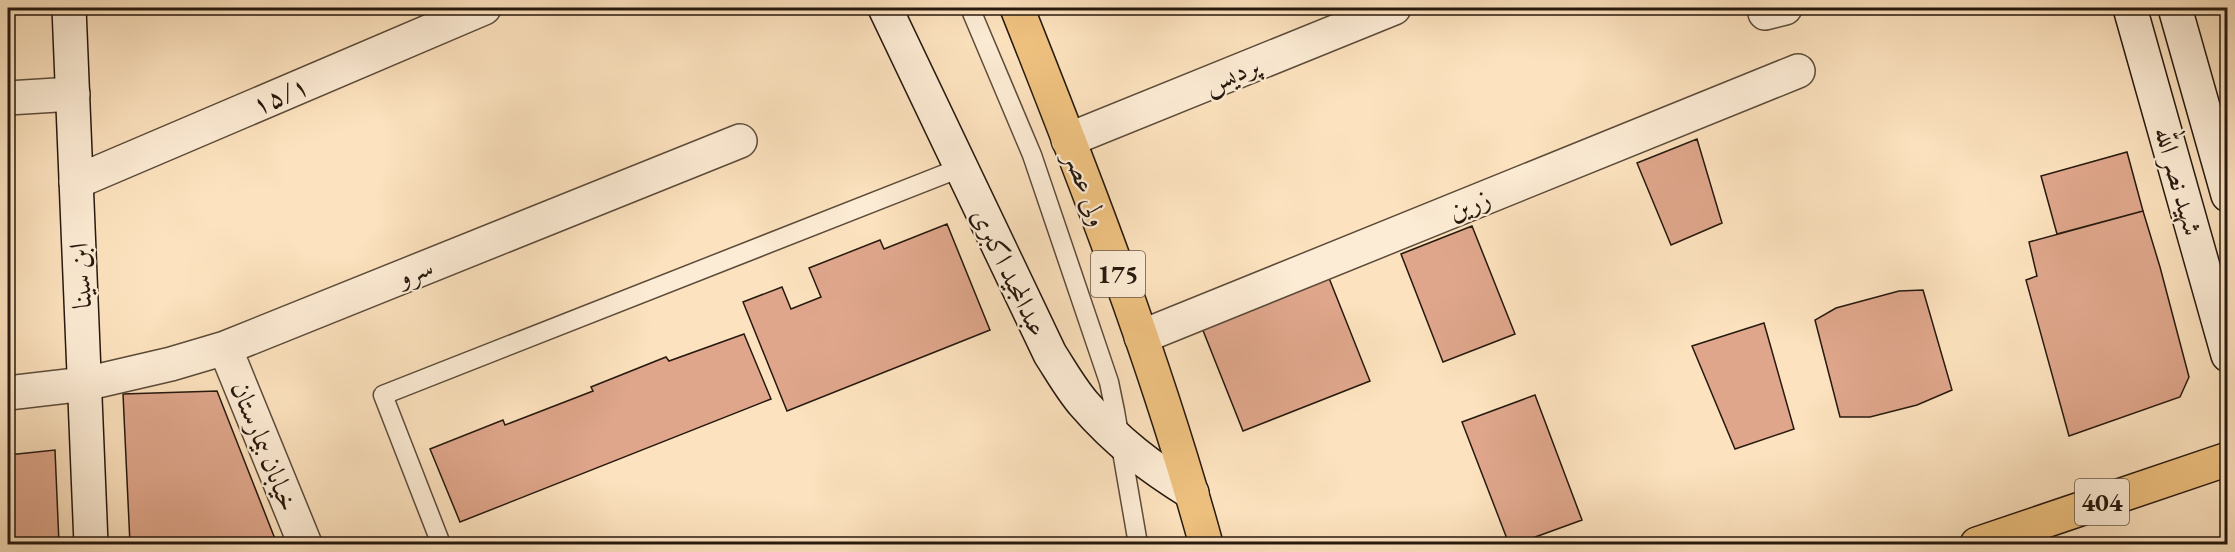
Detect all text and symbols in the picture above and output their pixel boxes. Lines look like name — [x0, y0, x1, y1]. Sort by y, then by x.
street label: پردیس — [1198, 46, 1266, 102]
street label: ۱۵/۱ — [246, 68, 314, 122]
street label: شهید نصر الله — [2146, 122, 2214, 240]
street label: ولی عصر — [1055, 144, 1117, 232]
street label: زرین — [1443, 180, 1495, 228]
street label: عبدالمجید اکبری — [964, 202, 1056, 342]
street label: ابن سینا — [61, 242, 99, 310]
street label: سرو — [389, 248, 438, 296]
road number: 175 — [1091, 251, 1145, 297]
street label: خیابان بیمارستان — [223, 376, 307, 516]
road number: 404 — [2075, 479, 2129, 525]

